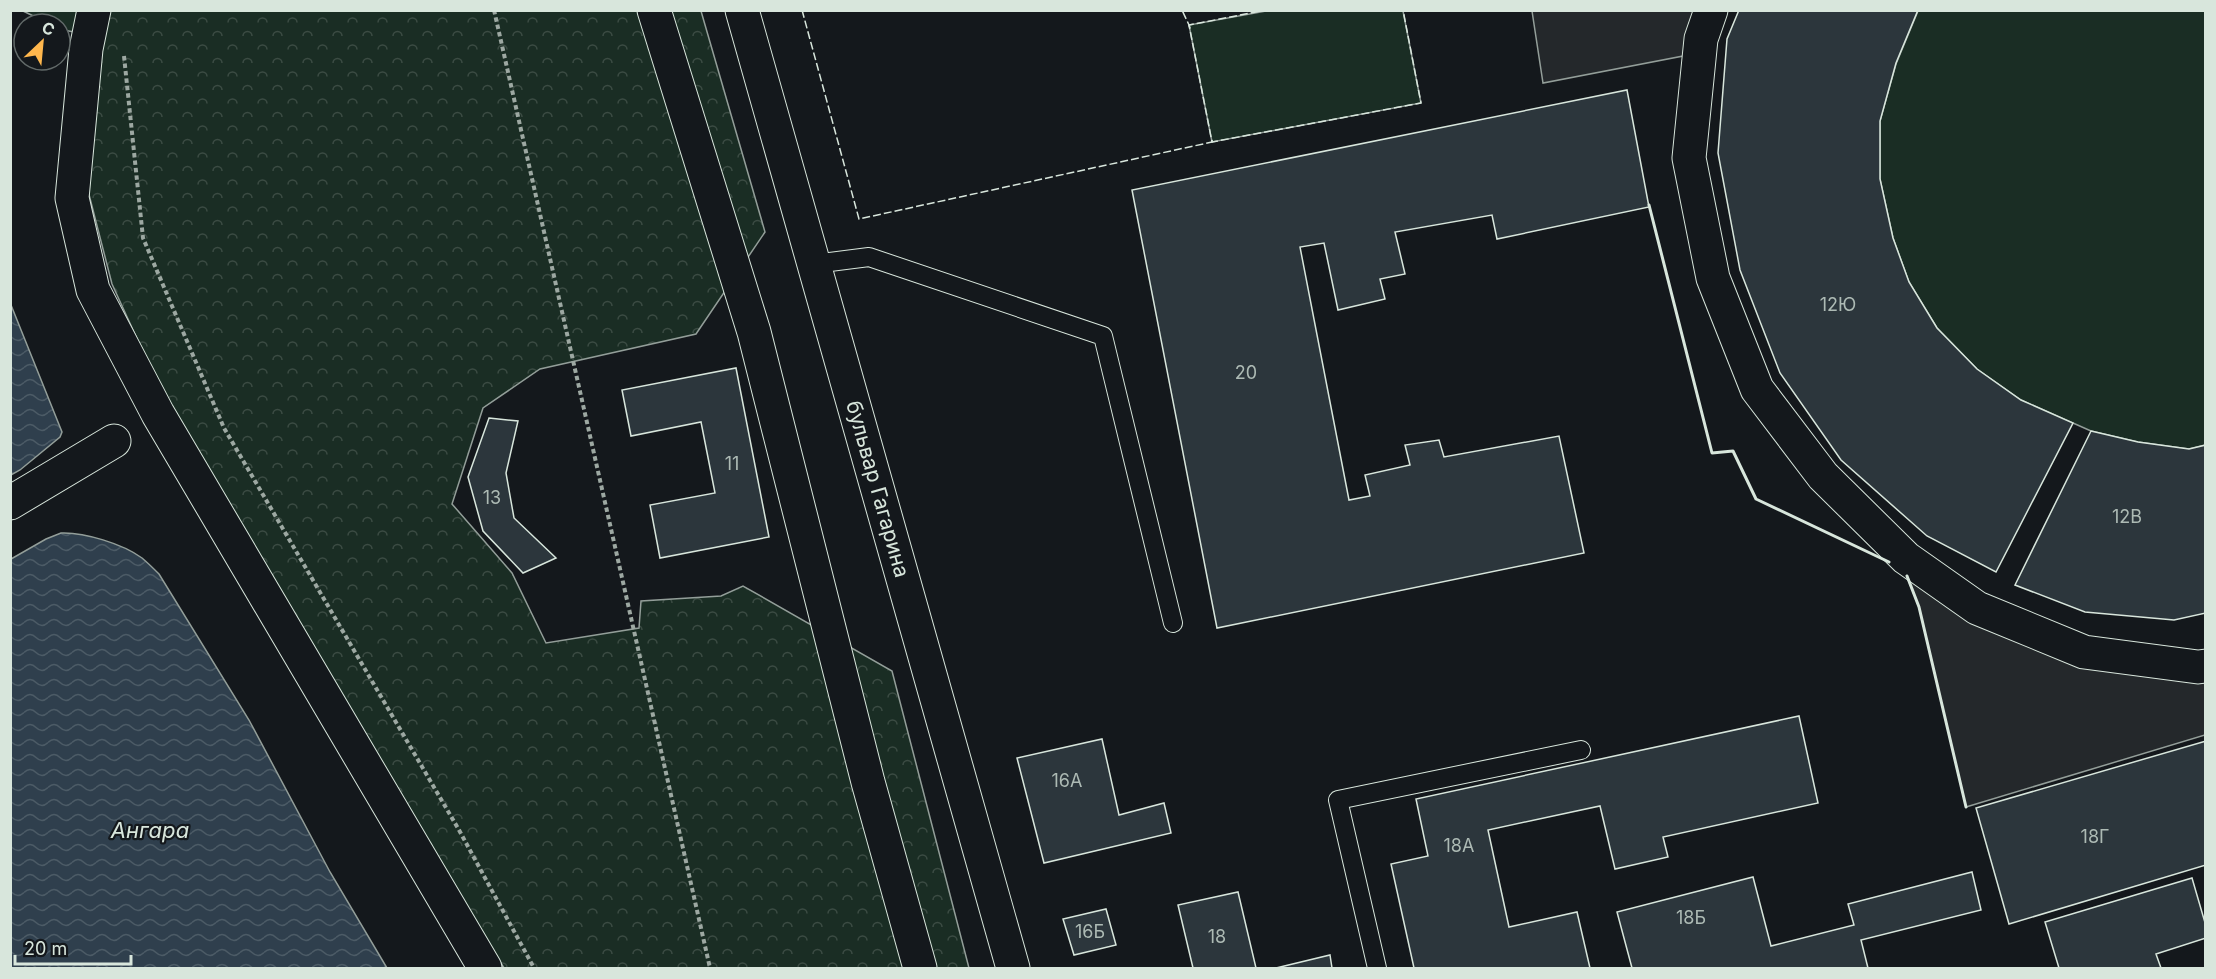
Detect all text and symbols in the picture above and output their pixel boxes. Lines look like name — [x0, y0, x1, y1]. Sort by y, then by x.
north arrow — [12, 12, 72, 72]
text: С — [39, 17, 58, 40]
house number: 12Ю — [1820, 294, 1856, 315]
house number: 20 — [1235, 362, 1257, 383]
street label: бульвар Гагарина — [841, 398, 915, 580]
house number: 11 — [725, 453, 739, 474]
house number: 13 — [483, 487, 501, 508]
house number: 12В — [2112, 506, 2142, 527]
house number: 16А — [1052, 770, 1082, 791]
water label: Ангара — [110, 817, 189, 843]
house number: 18Г — [2081, 826, 2109, 847]
house number: 18А — [1444, 835, 1474, 856]
house number: 18Б — [1676, 907, 1706, 928]
house number: 16Б — [1075, 921, 1105, 942]
house number: 18 — [1208, 926, 1226, 947]
scale bar — [15, 928, 130, 966]
text: 20 m — [24, 938, 67, 959]

